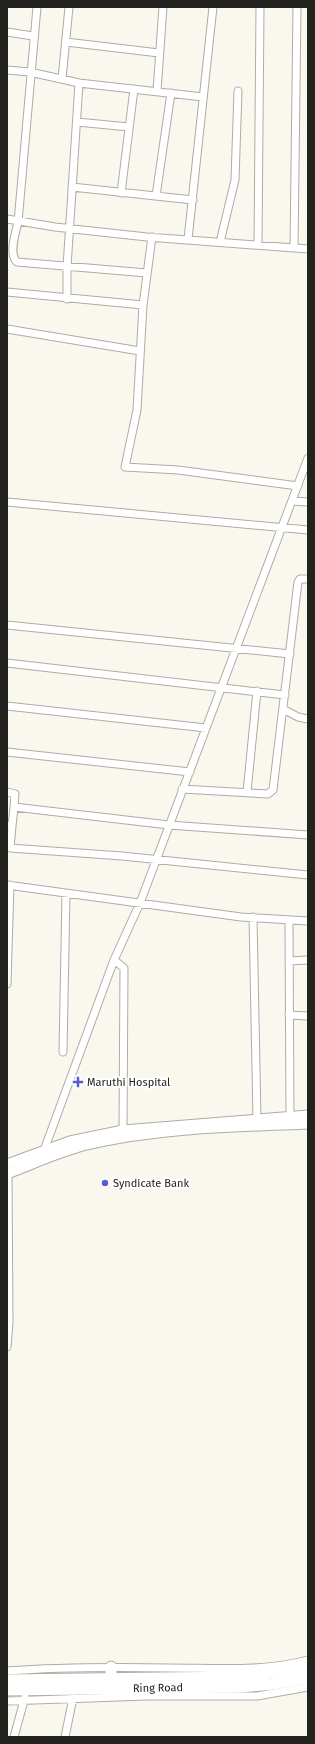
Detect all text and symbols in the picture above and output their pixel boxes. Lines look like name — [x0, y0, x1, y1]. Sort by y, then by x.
marker: Maruthi Hospital — [72, 1076, 84, 1088]
place label: Maruthi Hospital — [87, 1076, 170, 1089]
place label: Syndicate Bank — [113, 1177, 189, 1190]
marker: Syndicate Bank — [100, 1178, 110, 1188]
street label: Ring Road — [133, 1681, 183, 1695]

